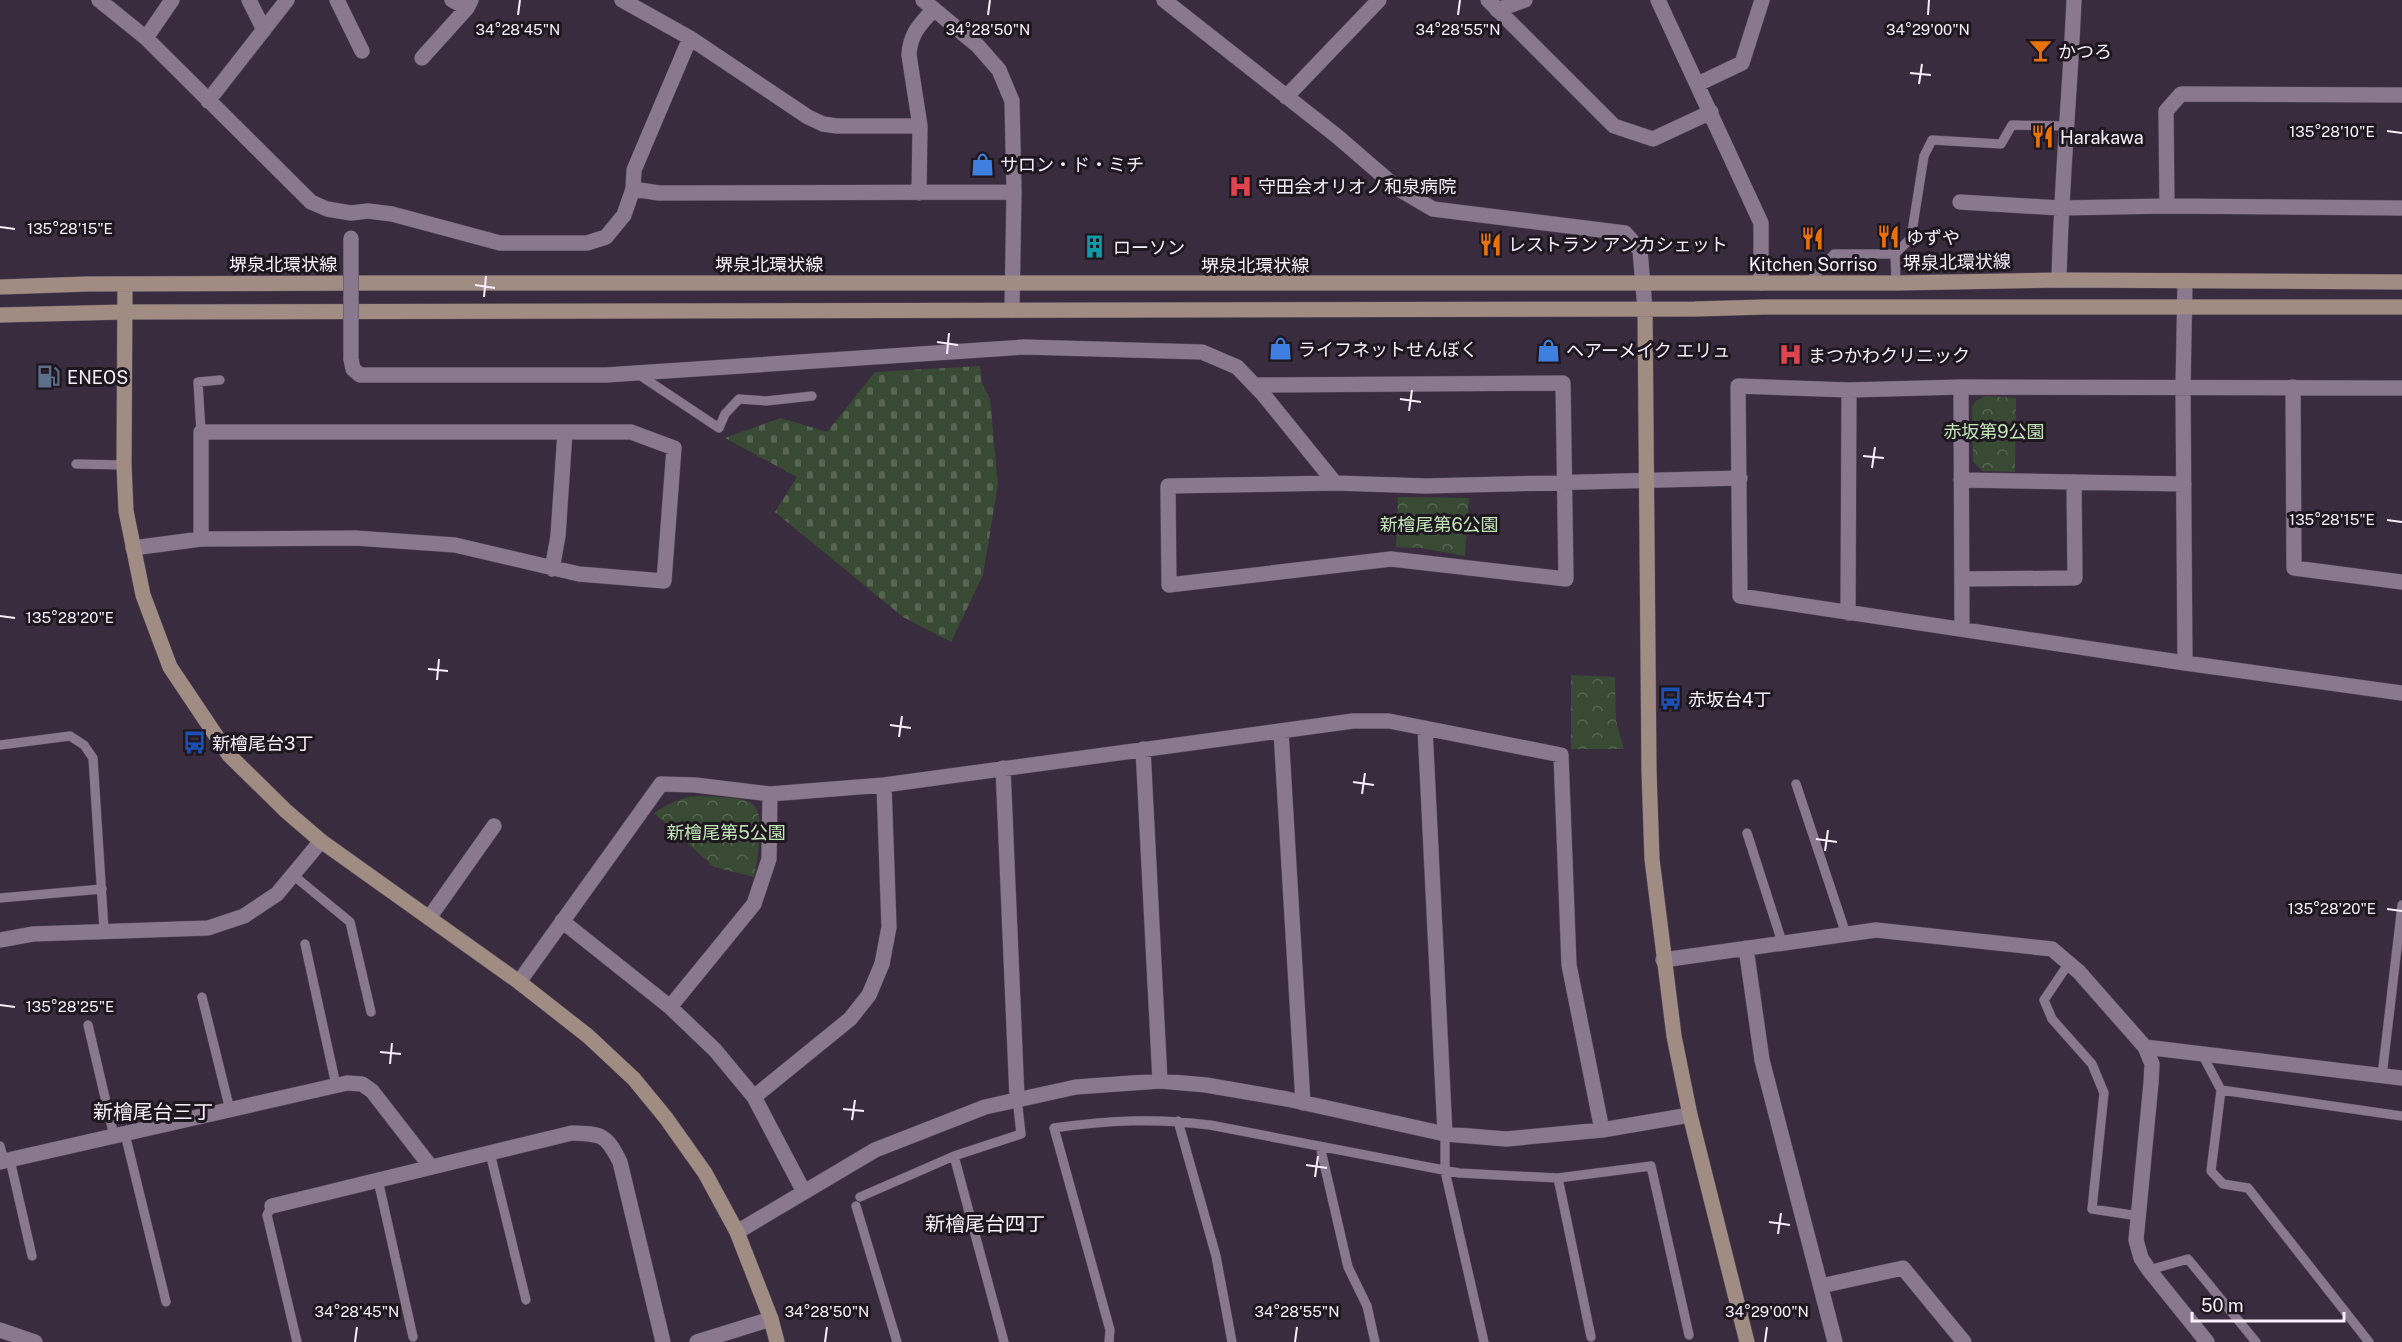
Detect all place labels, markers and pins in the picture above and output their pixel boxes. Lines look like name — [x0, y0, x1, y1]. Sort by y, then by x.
bar icon: かつろ — [2027, 38, 2053, 64]
place label: かつろ — [2058, 41, 2112, 62]
restaurant icon: Harakawa — [2029, 124, 2055, 150]
place label: Harakawa — [2060, 127, 2144, 148]
shop icon: サロン・ド・ミチ — [969, 151, 995, 177]
place label: サロン・ド・ミチ — [1000, 154, 1144, 175]
hospital icon: 守田会オリオノ和泉病院 — [1227, 173, 1253, 199]
place label: 守田会オリオノ和泉病院 — [1258, 176, 1456, 197]
restaurant icon: ゆずや — [1875, 224, 1901, 250]
restaurant icon: Kitchen Sorriso — [1800, 225, 1826, 251]
place label: ゆずや — [1906, 227, 1960, 248]
restaurant icon: レストラン アンカシェット — [1477, 231, 1503, 257]
building icon: ローソン — [1082, 234, 1108, 260]
place label: レストラン アンカシェット — [1508, 234, 1728, 255]
place label: ローソン — [1113, 237, 1185, 258]
place label: Kitchen Sorriso — [1749, 254, 1877, 275]
shop icon: ライフネットせんぼく — [1267, 336, 1293, 362]
shop icon: ヘアーメイク エリュ — [1535, 337, 1561, 363]
place label: ライフネットせんぼく — [1298, 339, 1478, 360]
place label: ヘアーメイク エリュ — [1566, 340, 1730, 361]
hospital icon: まつかわクリニック — [1777, 342, 1803, 368]
place label: まつかわクリニック — [1808, 345, 1970, 366]
fuel station icon: ENEOS — [36, 364, 62, 390]
place label: ENEOS — [67, 367, 128, 388]
bus stop icon: 赤坂台4丁 — [1657, 686, 1683, 712]
place label: 赤坂台4丁 — [1688, 689, 1771, 710]
bus stop icon: 新檜尾台3丁 — [181, 730, 207, 756]
place label: 新檜尾台3丁 — [212, 733, 313, 754]

